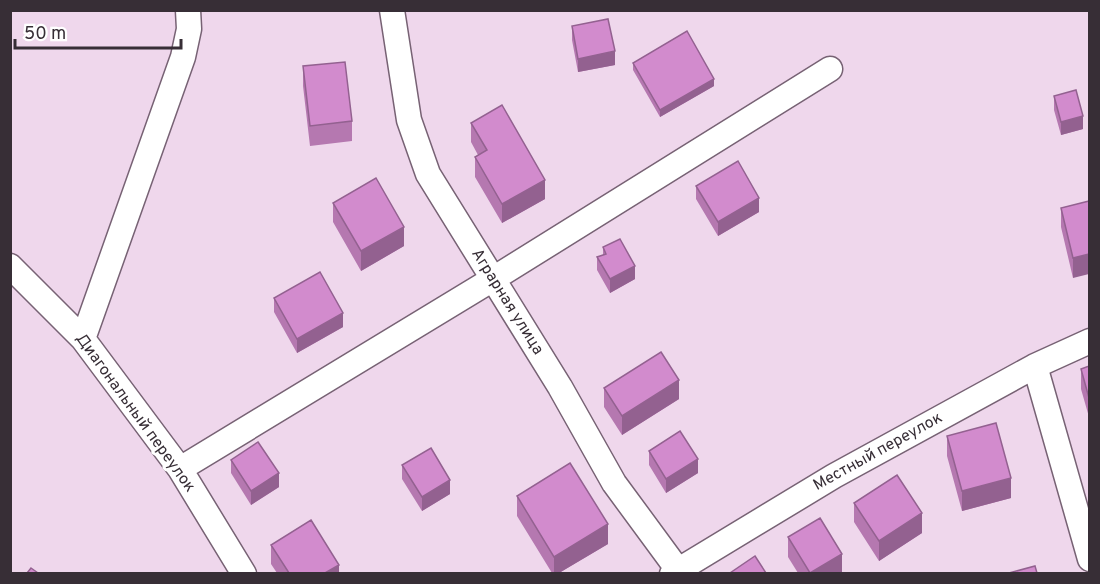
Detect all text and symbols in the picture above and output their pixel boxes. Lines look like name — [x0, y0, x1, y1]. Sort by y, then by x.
scale bar — [15, 12, 182, 50]
text: 50 m — [24, 23, 66, 46]
street label: Аграрная улица — [466, 245, 548, 359]
street label: Диагональный переулок — [71, 330, 199, 496]
street label: Местный переулок — [810, 408, 946, 496]

